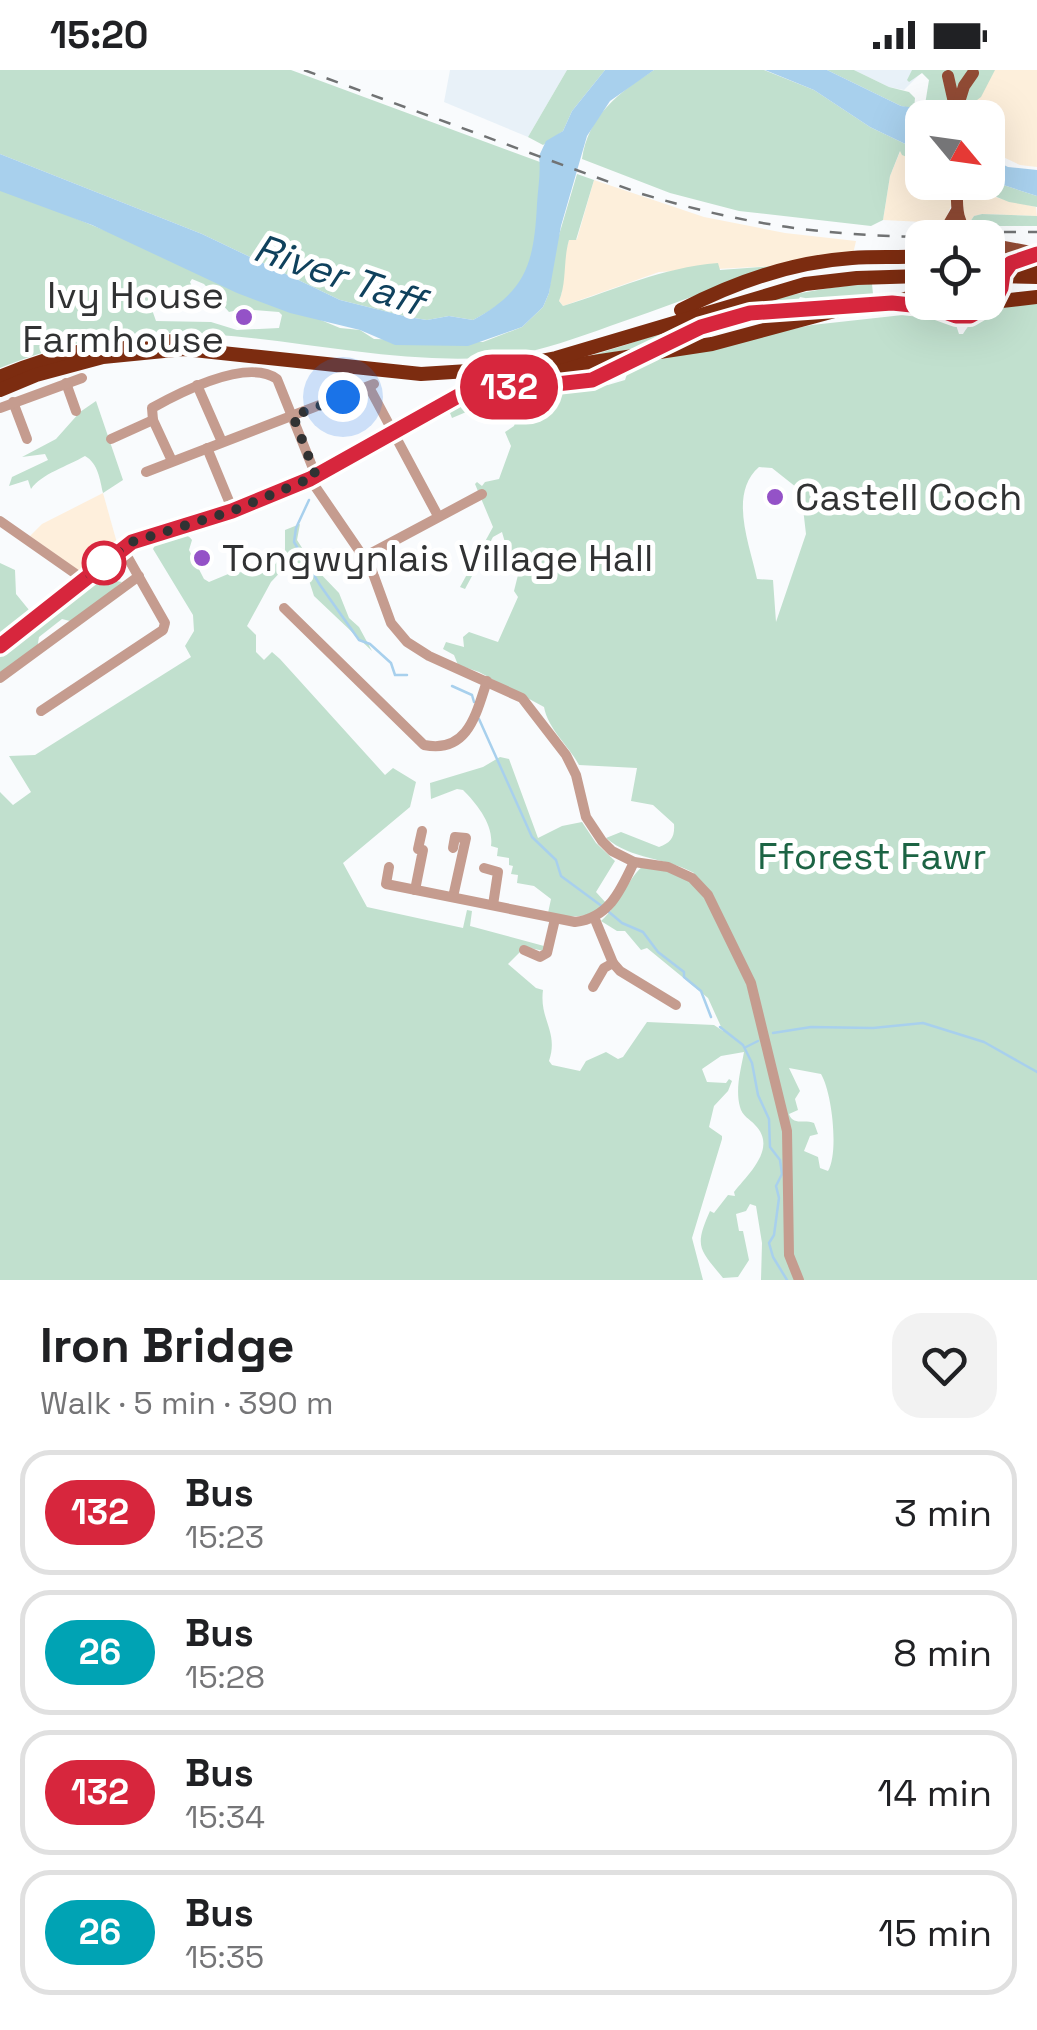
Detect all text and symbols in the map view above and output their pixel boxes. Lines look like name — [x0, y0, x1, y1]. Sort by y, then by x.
text: 15:20 — [50, 11, 149, 59]
north arrow — [905, 100, 1005, 200]
map controls — [905, 100, 1005, 320]
button: locate — [905, 220, 1005, 320]
water label: River Taff — [247, 222, 436, 330]
place label: Ivy House Farmhouse — [22, 271, 224, 363]
marker: Ivy House Farmhouse — [233, 306, 255, 328]
line badge: 132 — [452, 354, 566, 420]
text: 132 — [480, 365, 538, 409]
your location — [318, 372, 368, 422]
place label: Castell Coch — [795, 473, 1022, 521]
marker: Castell Coch — [764, 486, 786, 508]
place label: Tongwynlais Village Hall — [222, 534, 653, 582]
unlabelled marker — [83, 542, 125, 584]
marker: Tongwynlais Village Hall — [191, 547, 213, 569]
park label: Fforest Fawr — [757, 832, 987, 880]
button: heart — [892, 1313, 997, 1418]
text: Iron Bridge — [40, 1315, 295, 1376]
text: Walk · 5 min · 390 m — [40, 1383, 334, 1423]
text: Bus — [185, 1469, 254, 1517]
text: 3 min — [894, 1489, 992, 1537]
text: 132 — [71, 1490, 129, 1534]
text: 15:23 — [185, 1517, 264, 1557]
text: Bus — [185, 1609, 254, 1657]
text: 8 min — [893, 1629, 992, 1677]
text: 26 — [79, 1630, 121, 1674]
text: 15:28 — [185, 1657, 265, 1697]
text: Bus — [185, 1749, 254, 1797]
text: 14 min — [877, 1769, 992, 1817]
text: 132 — [71, 1770, 129, 1814]
text: 15:34 — [185, 1797, 265, 1837]
text: Bus — [185, 1889, 254, 1937]
text: 15 min — [878, 1909, 992, 1957]
text: 26 — [79, 1910, 121, 1954]
text: 15:35 — [185, 1937, 264, 1977]

